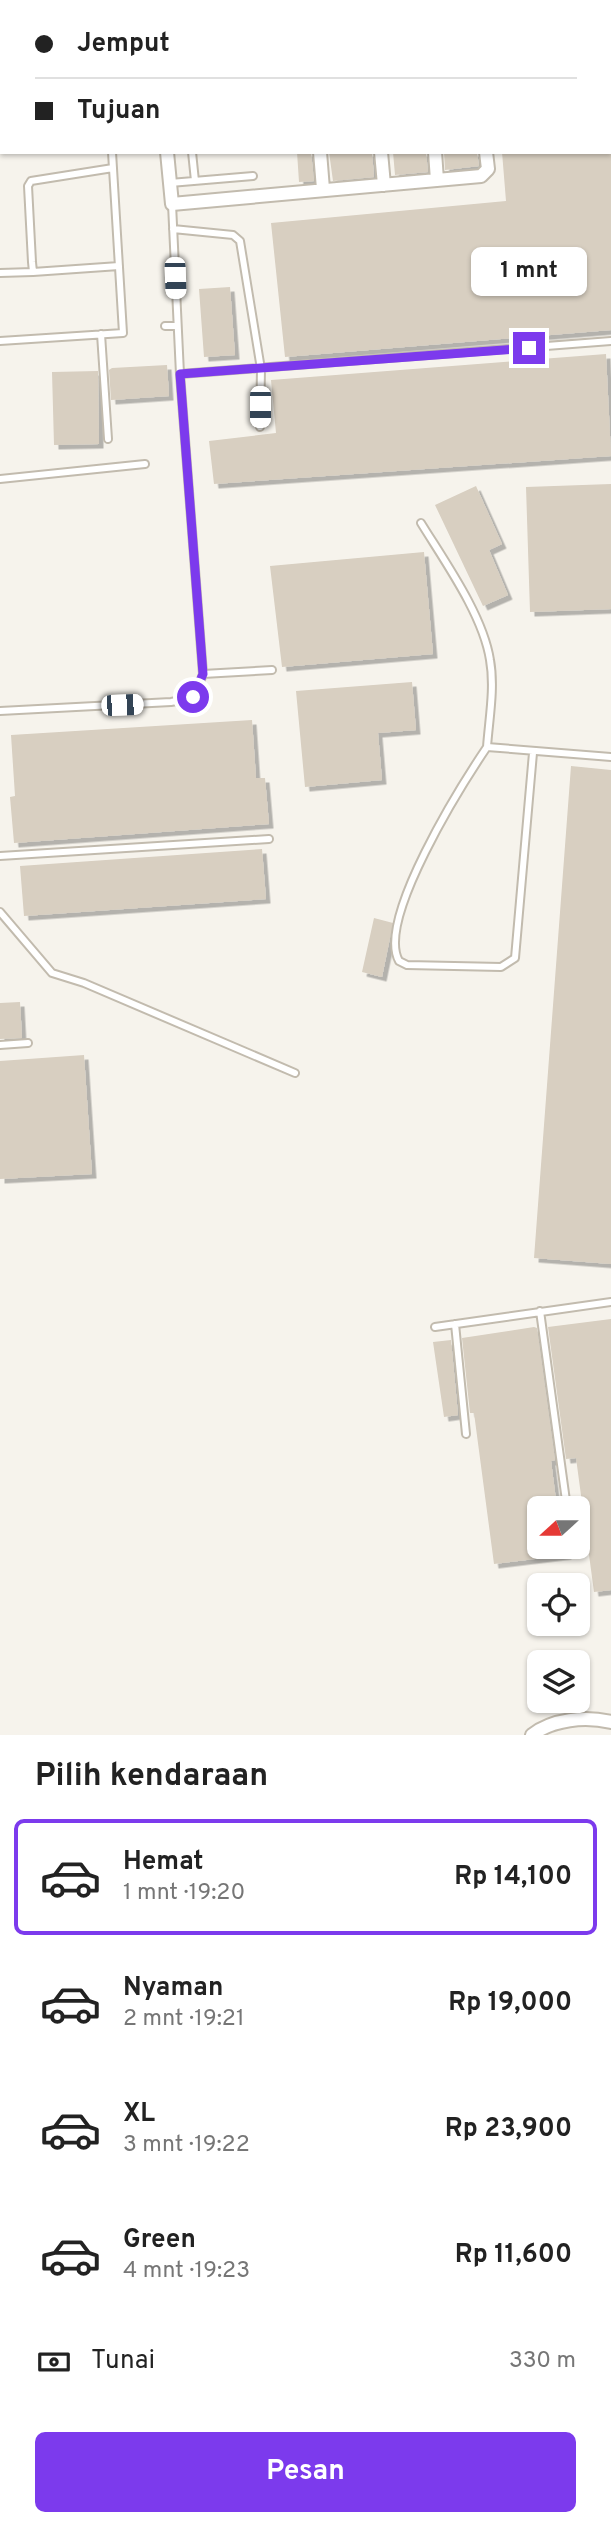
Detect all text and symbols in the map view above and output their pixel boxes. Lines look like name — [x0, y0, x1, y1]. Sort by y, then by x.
text: Jemput — [77, 28, 170, 61]
text: Tujuan — [77, 95, 161, 128]
callout: 1 mnt — [471, 246, 587, 296]
car — [164, 257, 187, 299]
text: 1 mnt — [500, 257, 558, 286]
route end — [513, 332, 545, 364]
car — [250, 386, 271, 428]
route start — [177, 681, 209, 713]
car — [101, 694, 144, 716]
north arrow — [527, 1496, 590, 1559]
map controls — [527, 1496, 590, 1713]
button: locate — [527, 1573, 590, 1636]
button: layers — [527, 1650, 590, 1713]
text: Pilih kendaraan — [35, 1757, 268, 1797]
icon: car — [39, 1846, 102, 1909]
text: Hemat — [123, 1846, 203, 1879]
text: Rp 14,100 — [454, 1861, 572, 1894]
text: 1 mnt · 19:20 — [123, 1879, 245, 1908]
icon: car — [39, 1972, 102, 2035]
text: Nyaman — [123, 1972, 223, 2005]
text: Rp 19,000 — [448, 1987, 572, 2020]
text: 2 mnt · 19:21 — [123, 2005, 245, 2034]
icon: car — [39, 2098, 102, 2161]
text: XL — [123, 2098, 155, 2131]
text: Rp 23,900 — [445, 2113, 572, 2146]
text: 3 mnt · 19:22 — [123, 2131, 250, 2160]
icon: car — [39, 2224, 102, 2287]
text: Green — [123, 2224, 196, 2257]
text: Rp 11,600 — [455, 2239, 572, 2272]
text: 4 mnt · 19:23 — [123, 2257, 250, 2286]
icon: cash — [35, 2343, 73, 2381]
text: Tunai — [91, 2345, 155, 2378]
text: 330 m — [509, 2347, 576, 2376]
button: Pesan — [35, 2432, 576, 2512]

